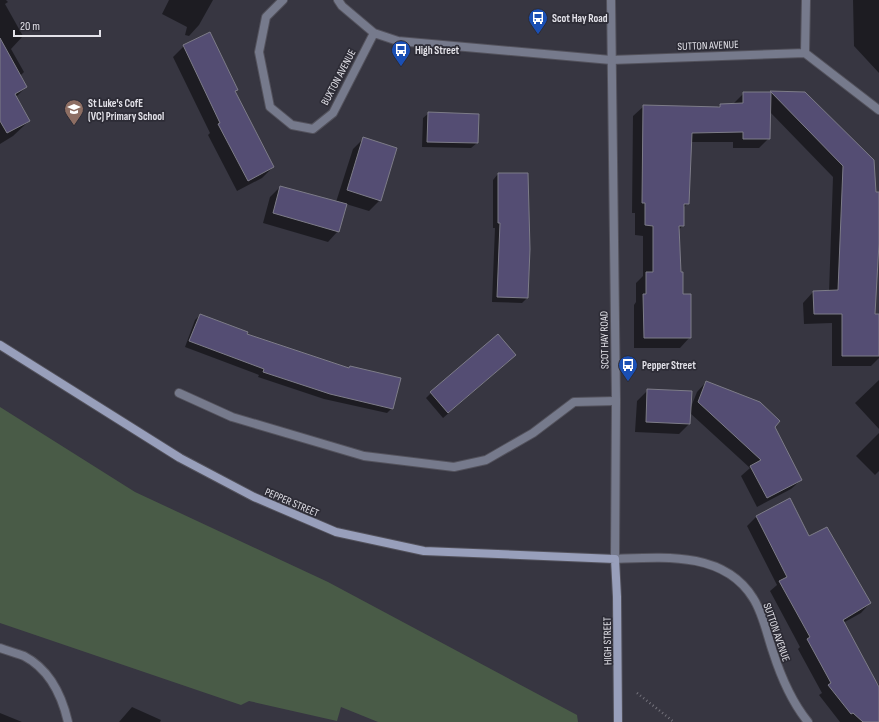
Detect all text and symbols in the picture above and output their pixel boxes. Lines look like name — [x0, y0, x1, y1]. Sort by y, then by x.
bus stop icon: Scot Hay Road — [527, 7, 549, 35]
scale bar — [14, 12, 100, 38]
place label: Scot Hay Road — [552, 12, 608, 25]
text: 20 m — [20, 19, 40, 34]
street label: SUTTON AVENUE — [677, 38, 739, 53]
bus stop icon: High Street — [390, 39, 412, 67]
place label: High Street — [415, 44, 460, 57]
street label: BUXTON AVENUE — [318, 47, 359, 107]
place label: St Luke's CofE (VC) Primary School — [88, 97, 164, 123]
school or university icon: St Luke's CofE (VC) Primary School — [63, 98, 85, 126]
street label: SCOT HAY ROAD — [597, 311, 612, 369]
bus stop icon: Pepper Street — [617, 354, 639, 382]
place label: Pepper Street — [642, 359, 696, 372]
street label: PEPPER STREET — [263, 485, 321, 520]
street label: SUTTON AVENUE — [760, 601, 793, 663]
street label: HIGH STREET — [601, 616, 614, 665]

